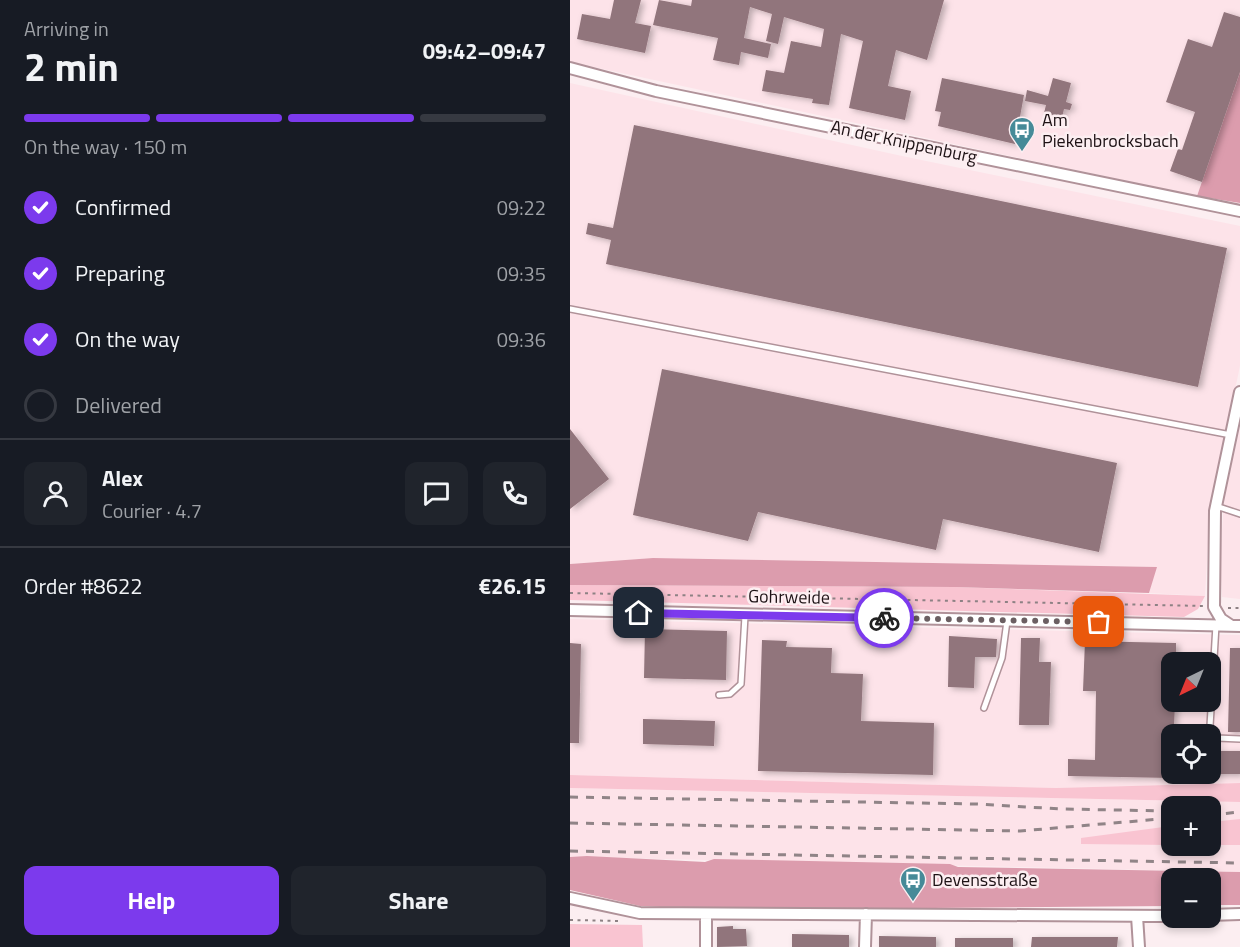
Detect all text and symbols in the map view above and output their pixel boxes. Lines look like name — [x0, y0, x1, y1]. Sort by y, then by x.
text: Arriving in — [24, 13, 109, 44]
text: 09:42–09:47 — [423, 34, 546, 68]
text: 2 min — [24, 37, 119, 96]
place label: Am Piekenbrocksbach — [1042, 106, 1179, 154]
street label: An der Knippenburg — [828, 113, 980, 170]
bus stop icon: Am Piekenbrocksbach — [1007, 115, 1037, 153]
text: On the way · 150 m — [24, 131, 187, 162]
text: Confirmed — [75, 190, 171, 224]
icon: check — [24, 191, 57, 224]
text: 09:22 — [497, 192, 546, 223]
text: Preparing — [75, 256, 165, 290]
icon: check — [24, 257, 57, 290]
text: 09:35 — [497, 258, 546, 289]
text: On the way — [75, 322, 180, 356]
icon: check — [24, 323, 57, 356]
text: 09:36 — [497, 324, 546, 355]
text: Delivered — [75, 388, 162, 422]
text: Alex — [102, 461, 143, 495]
button: person — [24, 462, 87, 525]
button: chat — [405, 462, 468, 525]
button: phone — [483, 462, 546, 525]
text: Courier · 4.7 — [102, 495, 202, 526]
text: Order #8622 — [24, 569, 143, 603]
text: €26.15 — [479, 569, 546, 603]
street label: Gohrweide — [748, 582, 830, 611]
pin — [613, 587, 664, 638]
courier — [854, 588, 914, 648]
icon: home — [622, 596, 655, 629]
pin — [1073, 596, 1124, 647]
icon: bike — [868, 602, 901, 635]
icon: bag — [1082, 605, 1115, 638]
north arrow — [1161, 652, 1221, 712]
map controls — [1161, 652, 1221, 928]
button: locate — [1161, 724, 1221, 784]
button: + — [1161, 796, 1221, 856]
bus stop icon: Devensstraße — [898, 865, 928, 903]
button: Help — [24, 866, 279, 935]
button: Share — [291, 866, 546, 935]
place label: Devensstraße — [932, 866, 1038, 893]
button: − — [1161, 868, 1221, 928]

